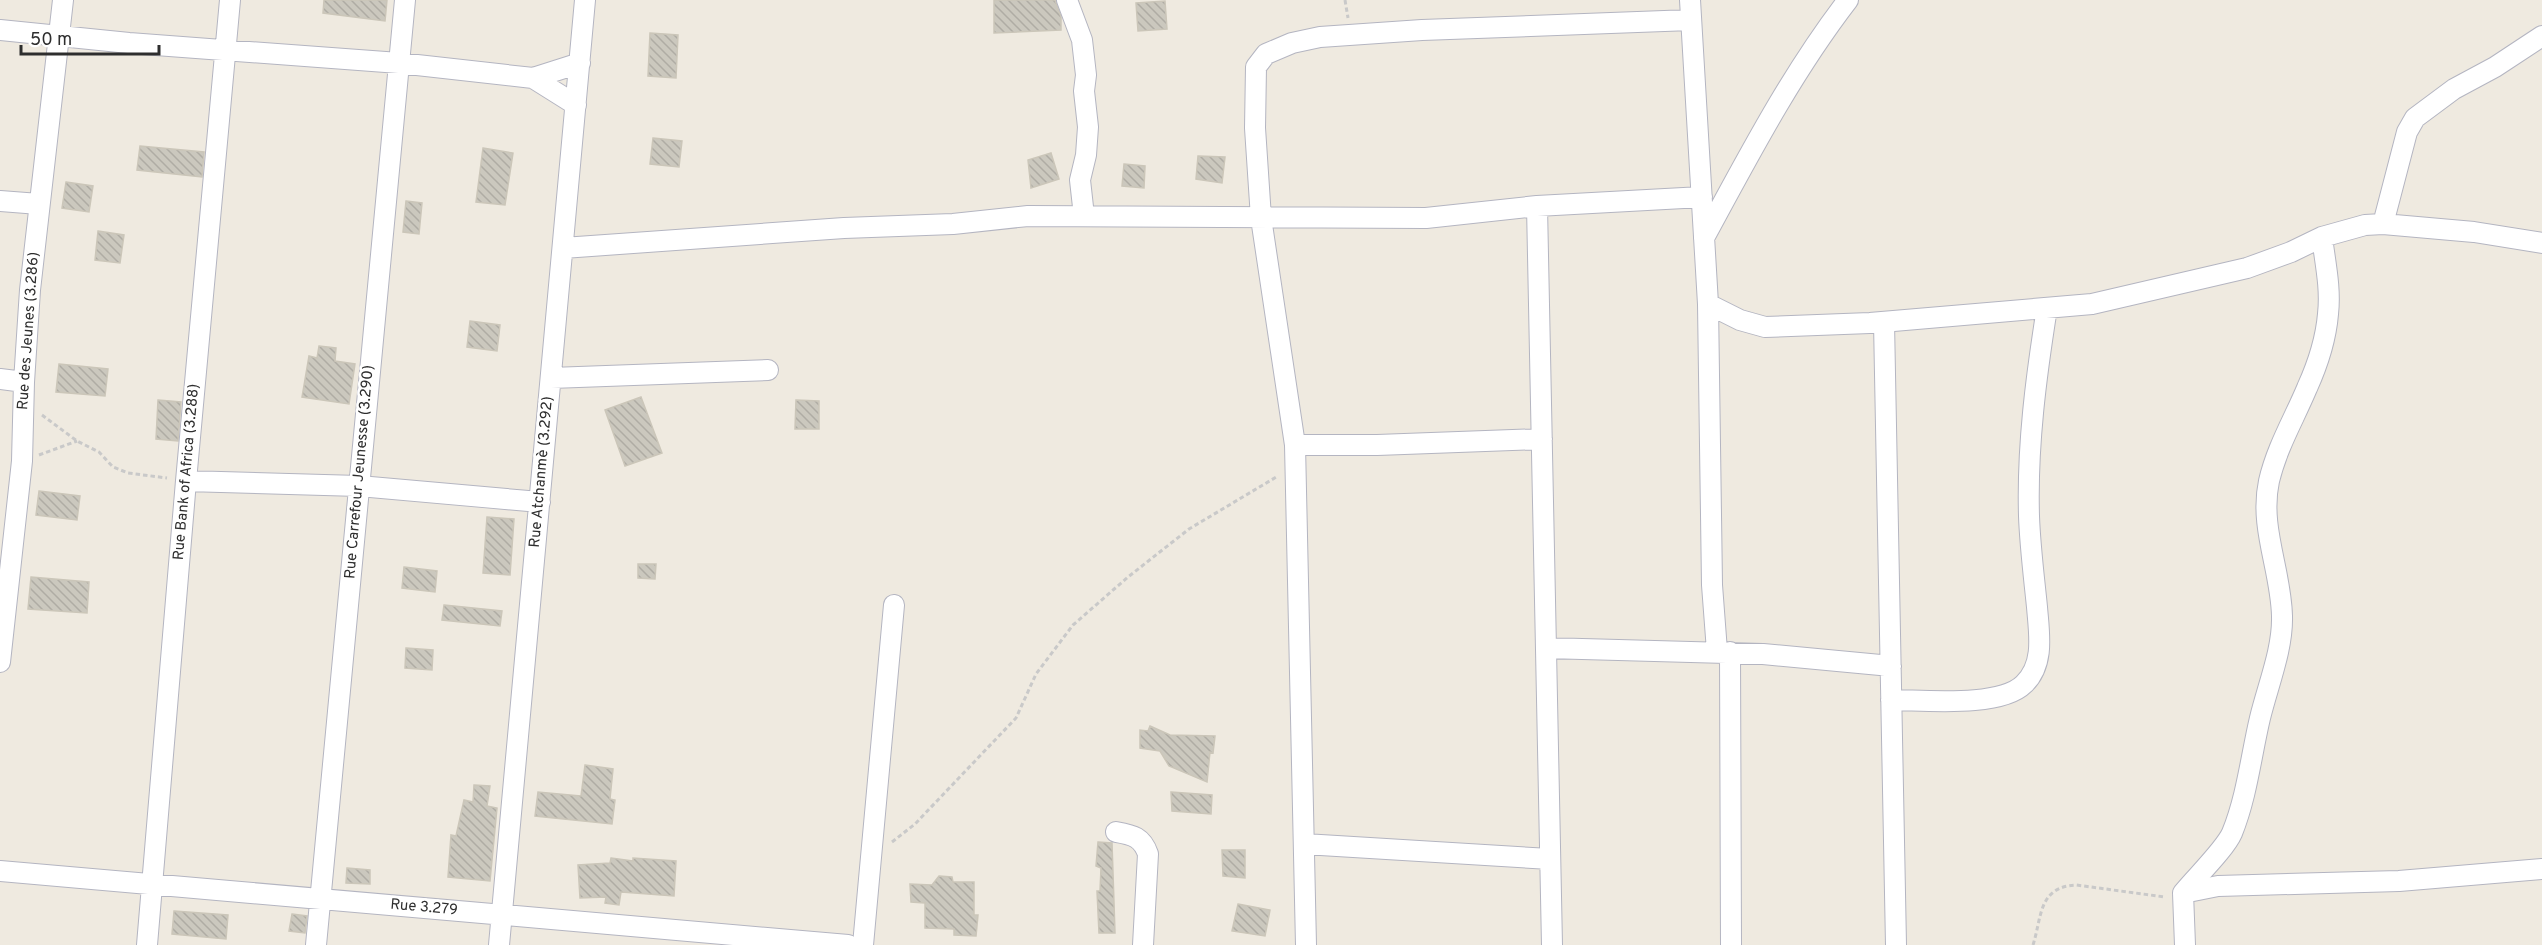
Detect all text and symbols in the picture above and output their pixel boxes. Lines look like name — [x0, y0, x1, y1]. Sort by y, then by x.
scale bar — [21, 18, 159, 56]
text: 50 m — [30, 29, 72, 52]
street label: Rue des Jeunes (3.286) — [14, 251, 44, 411]
street label: Rue Carrefour Jeunesse (3.290) — [341, 364, 379, 580]
street label: Rue Bank of Africa (3.288) — [170, 383, 204, 561]
street label: Rue Atchanmè (3.292) — [526, 396, 558, 548]
street label: Rue 3.279 — [389, 896, 459, 920]

